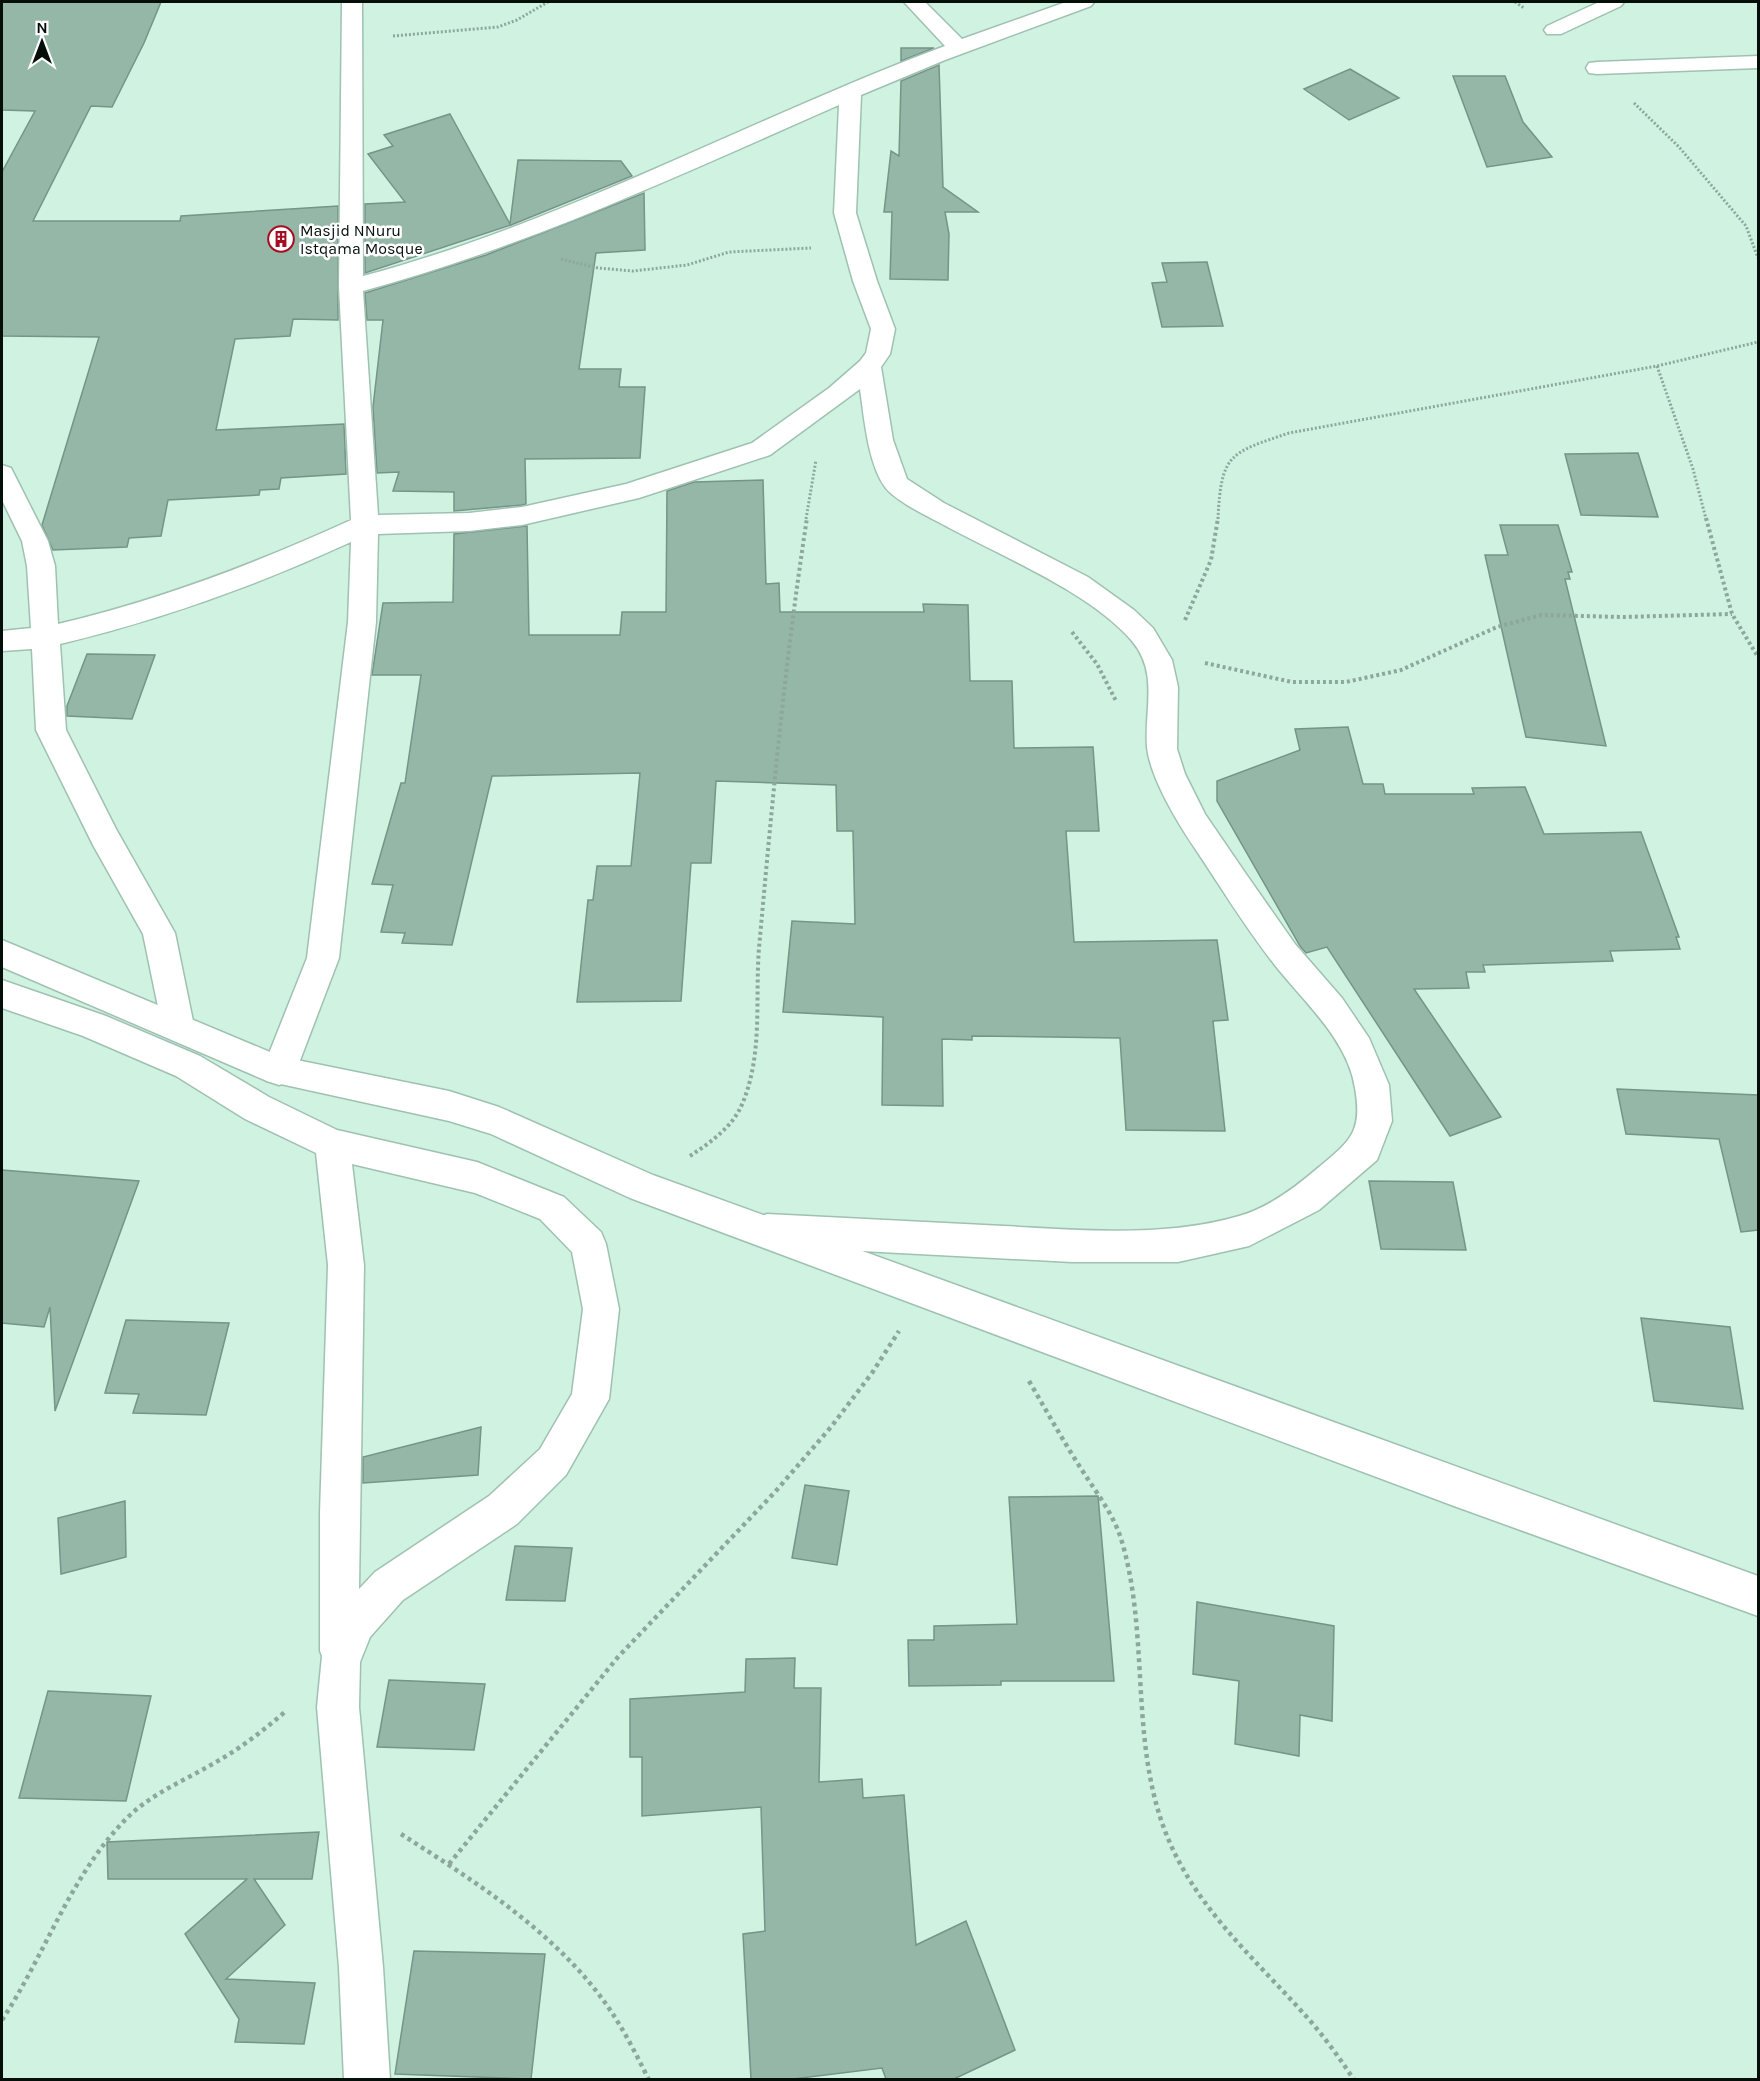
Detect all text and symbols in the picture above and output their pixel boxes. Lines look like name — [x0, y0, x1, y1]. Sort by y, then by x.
north arrow — [12, 12, 72, 72]
text: N — [36, 18, 48, 37]
place label: Masjid NNuru Istqama Mosque — [300, 221, 423, 258]
building icon: Masjid NNuru Istqama Mosque — [266, 224, 296, 254]

